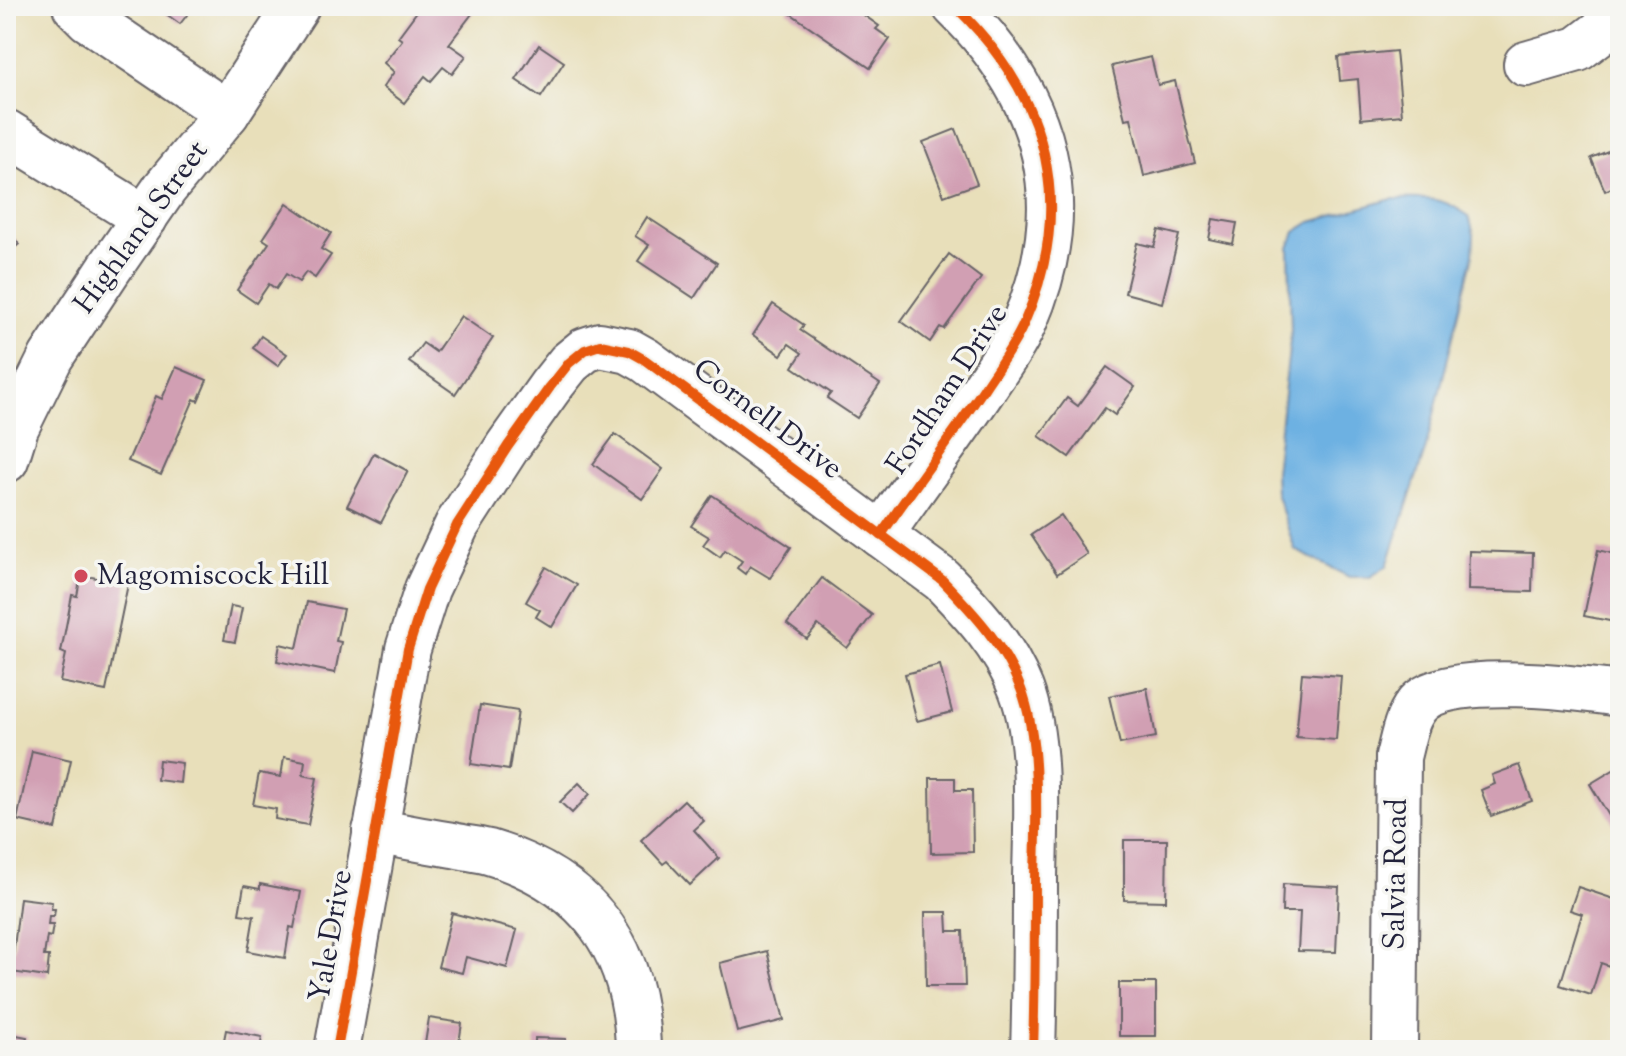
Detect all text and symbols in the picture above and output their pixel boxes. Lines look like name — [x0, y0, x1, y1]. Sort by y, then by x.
street label: Highland Street — [64, 133, 220, 323]
street label: Fordham Drive — [877, 296, 1019, 484]
street label: Cornell Drive — [683, 349, 851, 491]
place label: Magomiscock Hill — [97, 555, 329, 598]
marker: Magomiscock Hill — [72, 567, 90, 585]
street label: Salvia Road — [1374, 798, 1420, 950]
street label: Yale Drive — [299, 866, 365, 1006]

